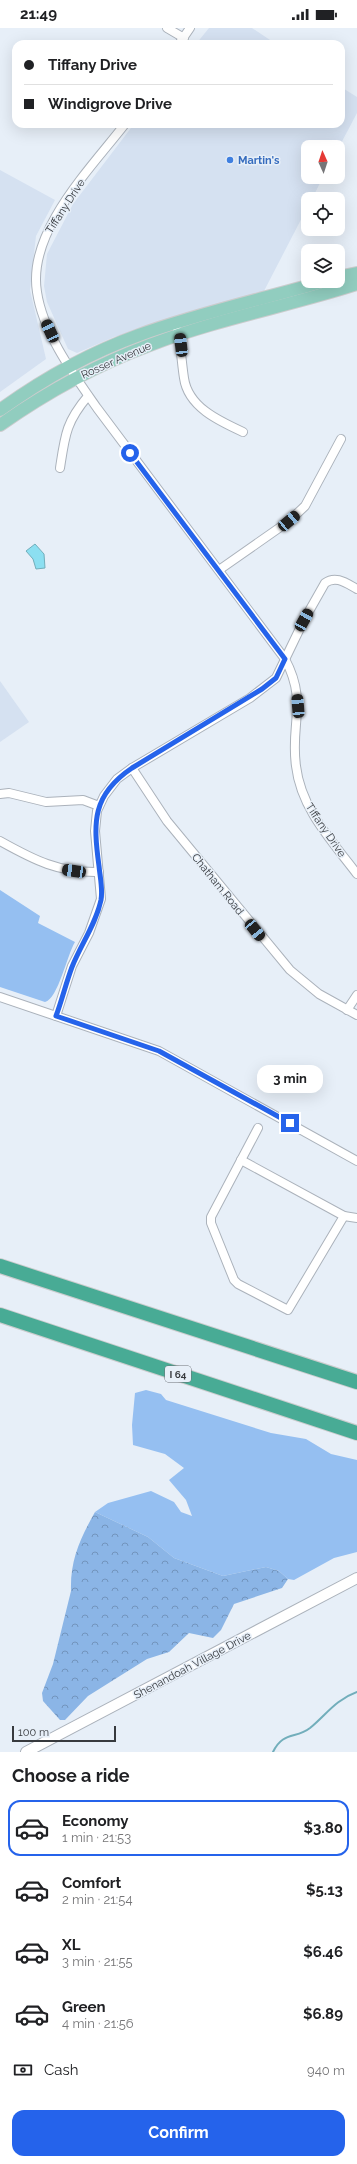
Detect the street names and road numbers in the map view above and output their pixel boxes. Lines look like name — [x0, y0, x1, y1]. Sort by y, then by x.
street label: Tiffany Drive — [43, 176, 88, 236]
street label: Rosser Avenue — [79, 339, 154, 382]
street label: Tiffany Drive — [303, 801, 349, 860]
street label: Chatham Road — [189, 851, 246, 918]
road number: I 64 — [165, 1366, 191, 1382]
street label: Shenandoah Village Drive — [131, 1629, 253, 1702]

